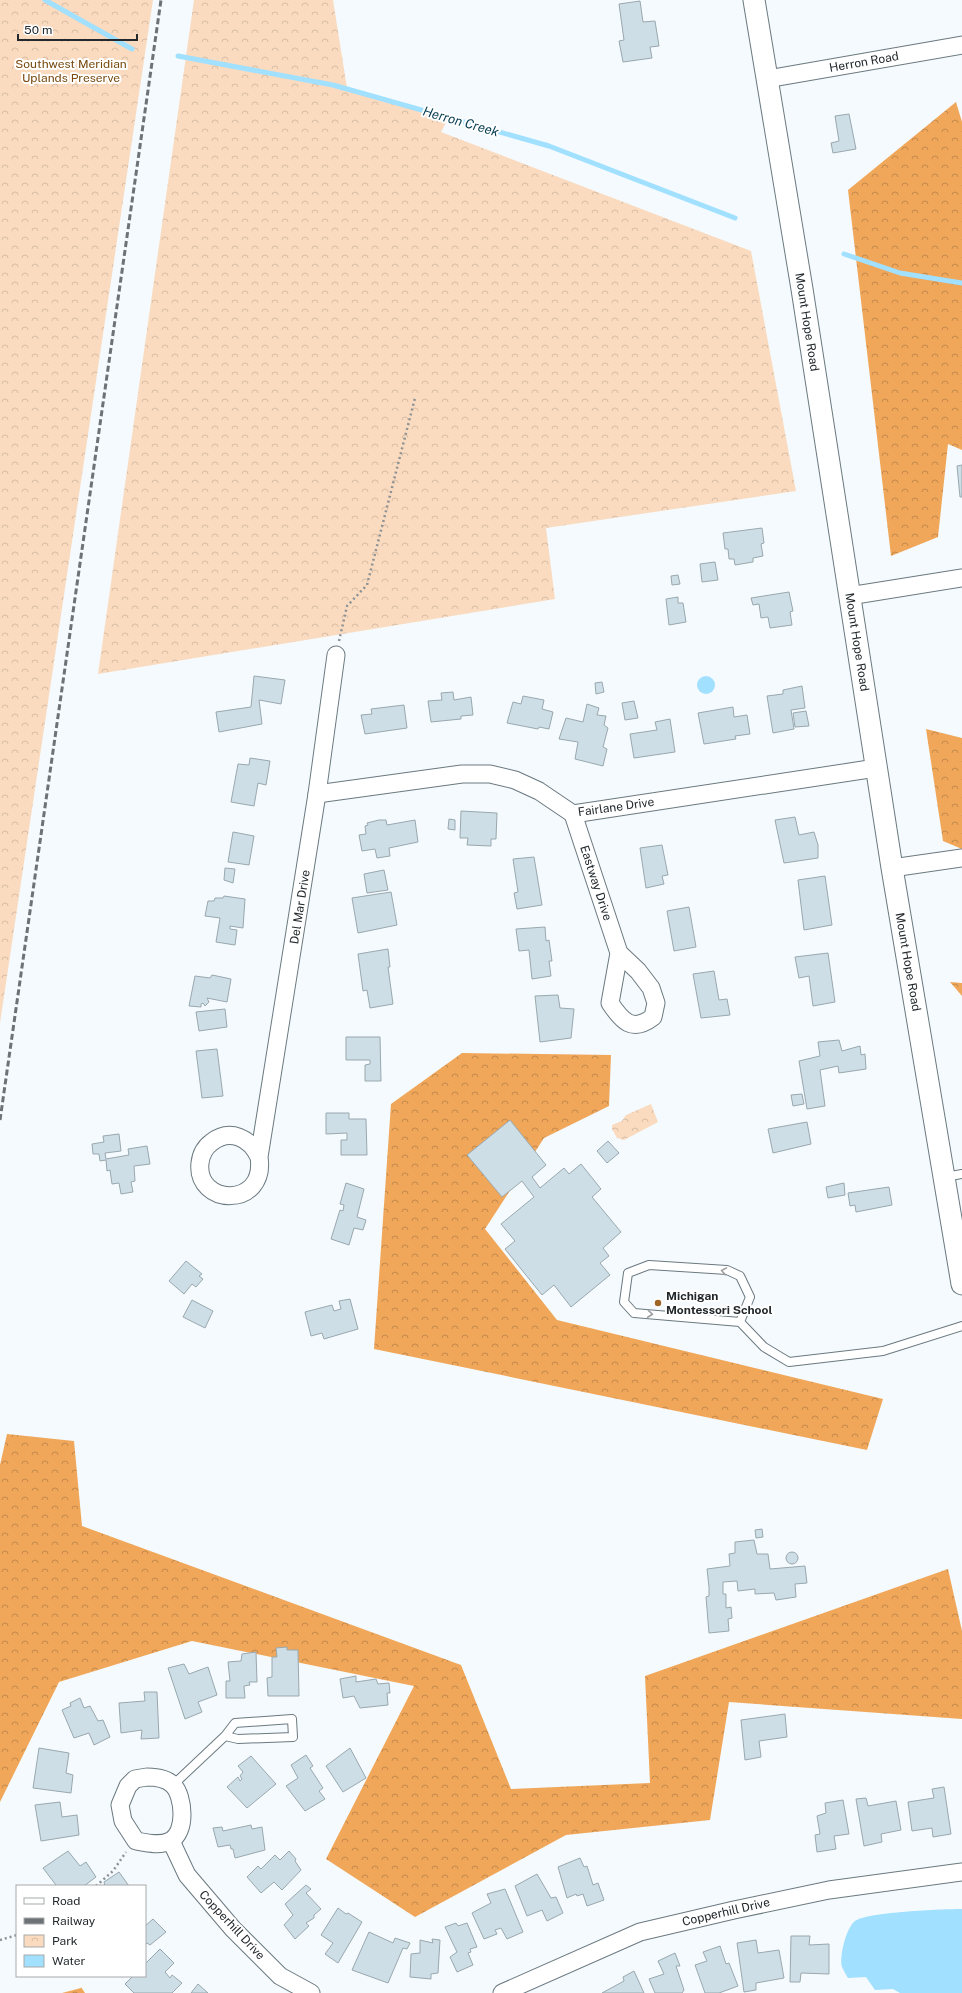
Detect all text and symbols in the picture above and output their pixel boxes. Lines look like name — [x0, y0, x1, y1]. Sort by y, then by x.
scale bar — [18, 16, 137, 42]
text: 50 m — [24, 23, 52, 37]
street label: Herron Road — [828, 49, 900, 75]
park label: Southwest Meridian Uplands Preserve — [15, 57, 127, 85]
water label: Herron Creek — [421, 103, 501, 139]
street label: Mount Hope Road — [792, 272, 822, 372]
street label: Mount Hope Road — [842, 592, 872, 692]
street label: Fairlane Drive — [577, 795, 655, 819]
street label: Eastway Drive — [577, 844, 615, 923]
street label: Del Mar Drive — [287, 869, 313, 945]
street label: Mount Hope Road — [892, 912, 924, 1012]
one-way arrow — [721, 1267, 727, 1276]
place label: Michigan Montessori School — [666, 1289, 772, 1317]
marker: Michigan Montessori School — [653, 1298, 663, 1308]
one-way arrow — [647, 1310, 653, 1319]
legend — [16, 1885, 146, 1977]
street label: Copperhill Drive — [196, 1887, 268, 1963]
text: Road — [52, 1894, 80, 1908]
street label: Copperhill Drive — [681, 1895, 771, 1929]
text: Railway — [52, 1914, 96, 1928]
text: Park — [52, 1934, 78, 1948]
text: Water — [52, 1954, 86, 1968]

